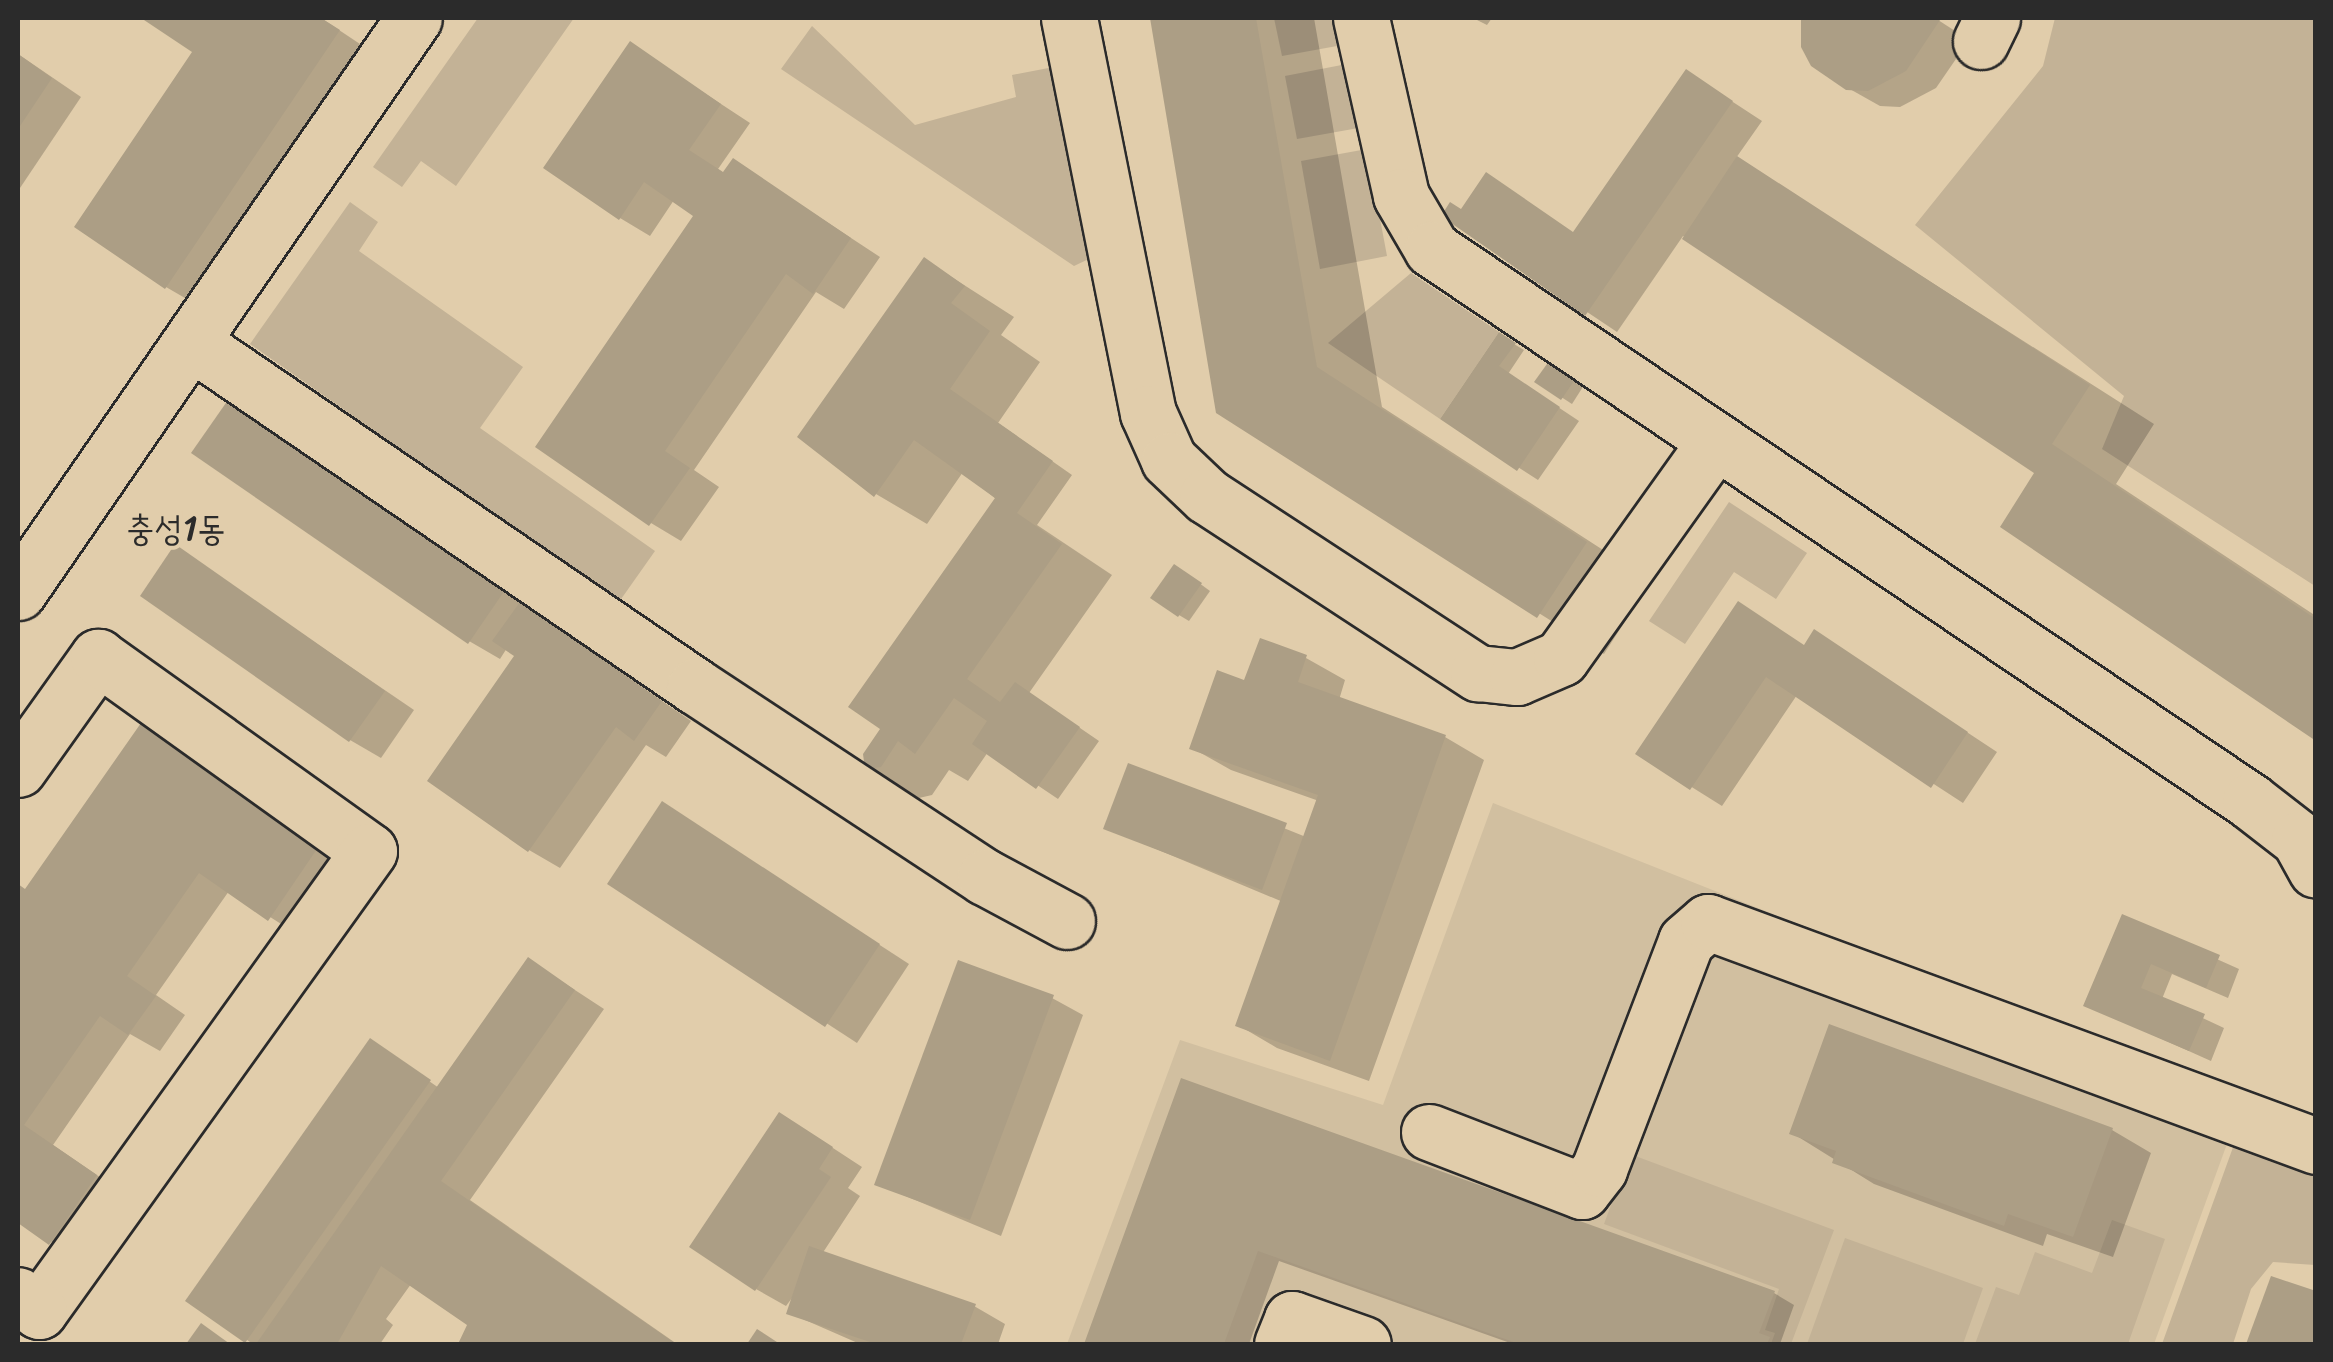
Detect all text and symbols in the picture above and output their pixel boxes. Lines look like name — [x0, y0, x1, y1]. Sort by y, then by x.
district label: 충성1동 — [126, 507, 226, 549]

